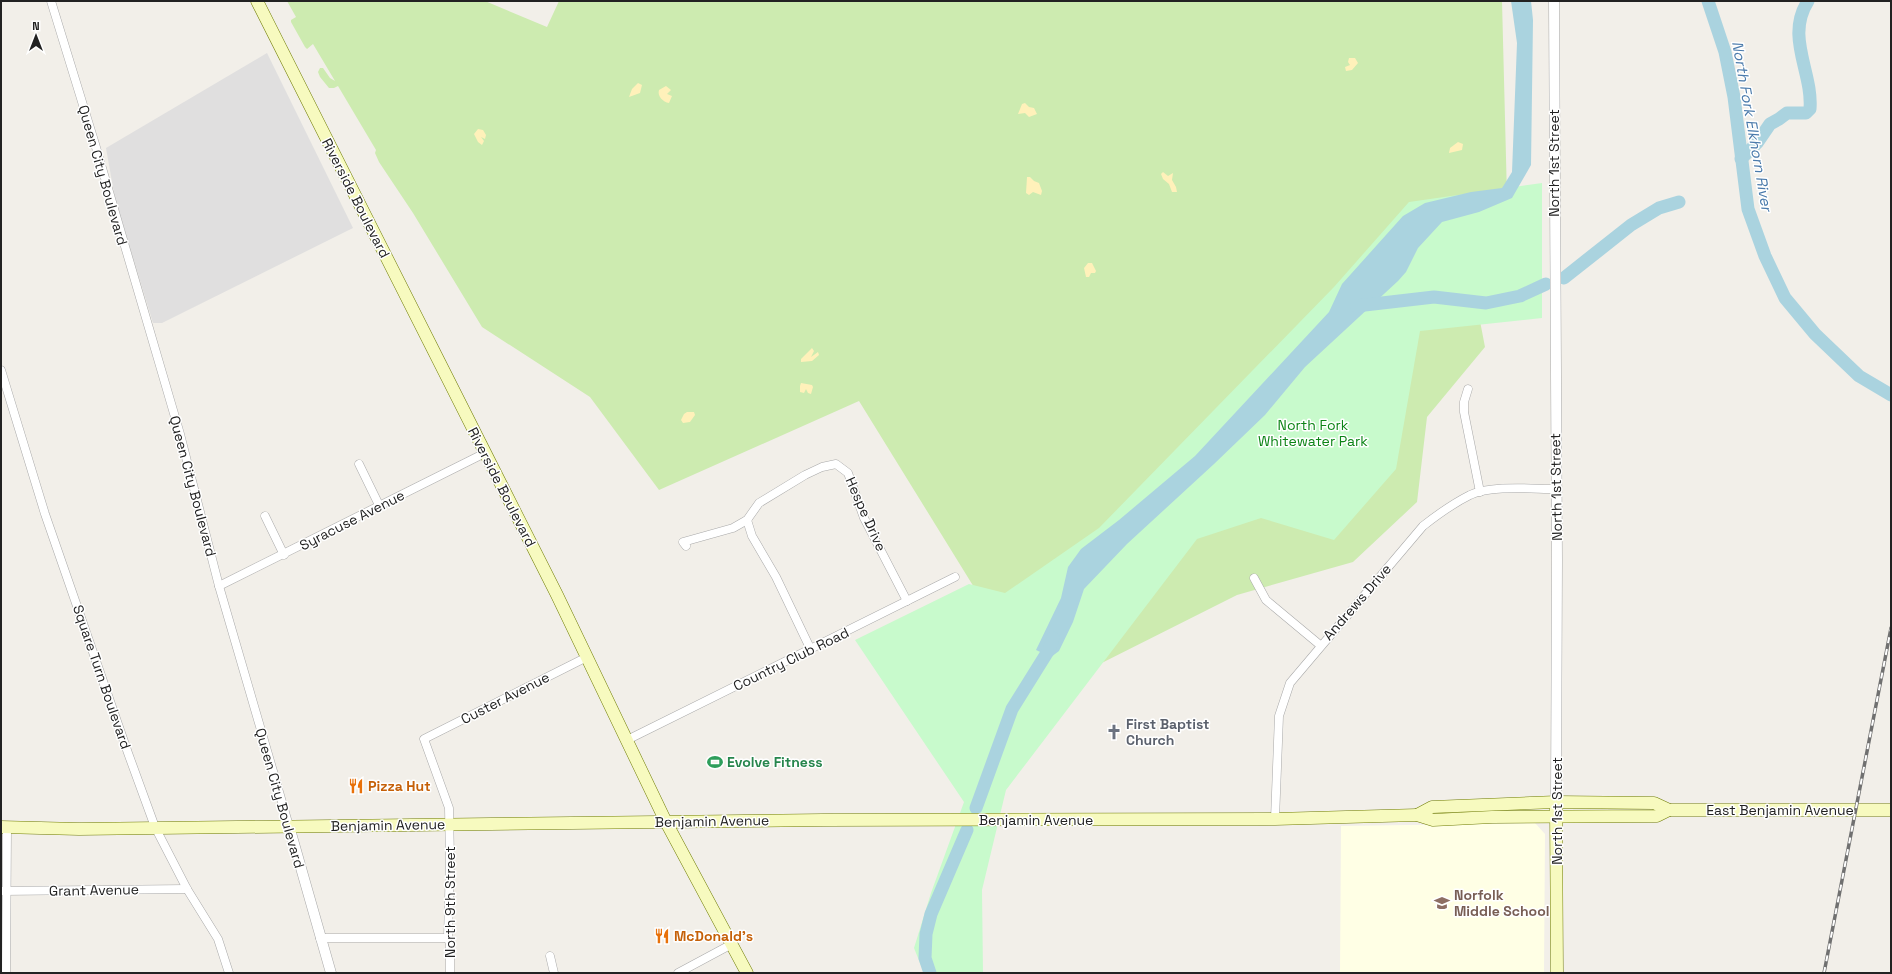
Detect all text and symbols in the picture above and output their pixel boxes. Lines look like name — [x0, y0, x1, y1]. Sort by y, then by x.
north arrow — [16, 16, 56, 56]
text: N — [32, 19, 40, 33]
water label: North Fork Elkhorn River — [1728, 39, 1777, 214]
street label: Queen City Boulevard — [74, 103, 132, 247]
street label: North 1st Street — [1545, 109, 1563, 217]
street label: Riverside Boulevard — [318, 135, 394, 261]
street label: Queen City Boulevard — [166, 414, 220, 558]
park label: North Fork Whitewater Park — [1258, 416, 1368, 450]
street label: Riverside Boulevard — [464, 424, 540, 550]
street label: North 1st Street — [1546, 433, 1566, 541]
street label: Hespe Drive — [842, 474, 890, 554]
street label: Syracuse Avenue — [296, 486, 408, 554]
street label: Andrews Drive — [1319, 560, 1395, 644]
street label: Square Turn Boulevard — [69, 603, 135, 751]
street label: Country Club Road — [730, 623, 852, 695]
street label: Custer Avenue — [458, 668, 552, 728]
place label: First Baptist Church — [1126, 715, 1210, 749]
church icon: First Baptist Church — [1105, 723, 1123, 741]
street label: Queen City Boulevard — [251, 726, 309, 870]
sports icon: Evolve Fitness — [706, 753, 724, 771]
place label: Evolve Fitness — [727, 753, 823, 771]
street label: North 1st Street — [1548, 757, 1566, 865]
restaurant icon: Pizza Hut — [347, 777, 365, 795]
place label: Pizza Hut — [368, 777, 431, 795]
street label: East Benjamin Avenue — [1706, 801, 1854, 819]
street label: Benjamin Avenue — [655, 811, 769, 831]
street label: Benjamin Avenue — [979, 811, 1093, 829]
street label: Benjamin Avenue — [331, 815, 445, 835]
street label: North 9th Street — [441, 846, 459, 958]
street label: Grant Avenue — [49, 880, 139, 900]
place label: Norfolk Middle School — [1454, 886, 1549, 920]
school or university icon: Norfolk Middle School — [1433, 894, 1451, 912]
restaurant icon: McDonald's — [653, 927, 671, 945]
place label: McDonald's — [674, 927, 753, 945]

